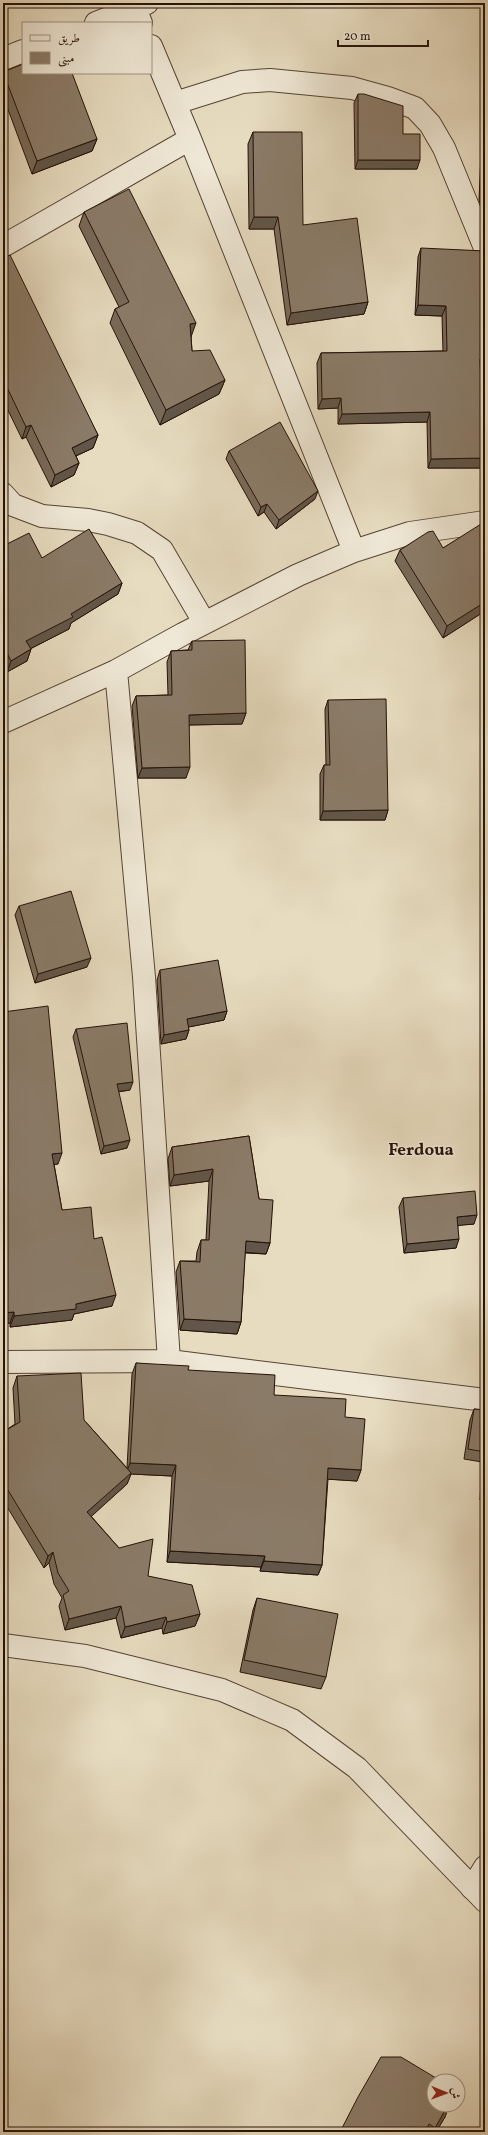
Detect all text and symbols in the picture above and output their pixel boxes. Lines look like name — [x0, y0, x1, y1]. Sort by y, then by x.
legend — [22, 22, 152, 74]
scale bar — [338, 22, 428, 48]
text: 20 m — [344, 29, 371, 45]
text: طريق — [58, 31, 80, 47]
text: مبنى — [58, 51, 74, 67]
district label: Ferdoua — [388, 1139, 454, 1162]
north arrow — [426, 2073, 466, 2113]
text: ش — [447, 2088, 462, 2099]

